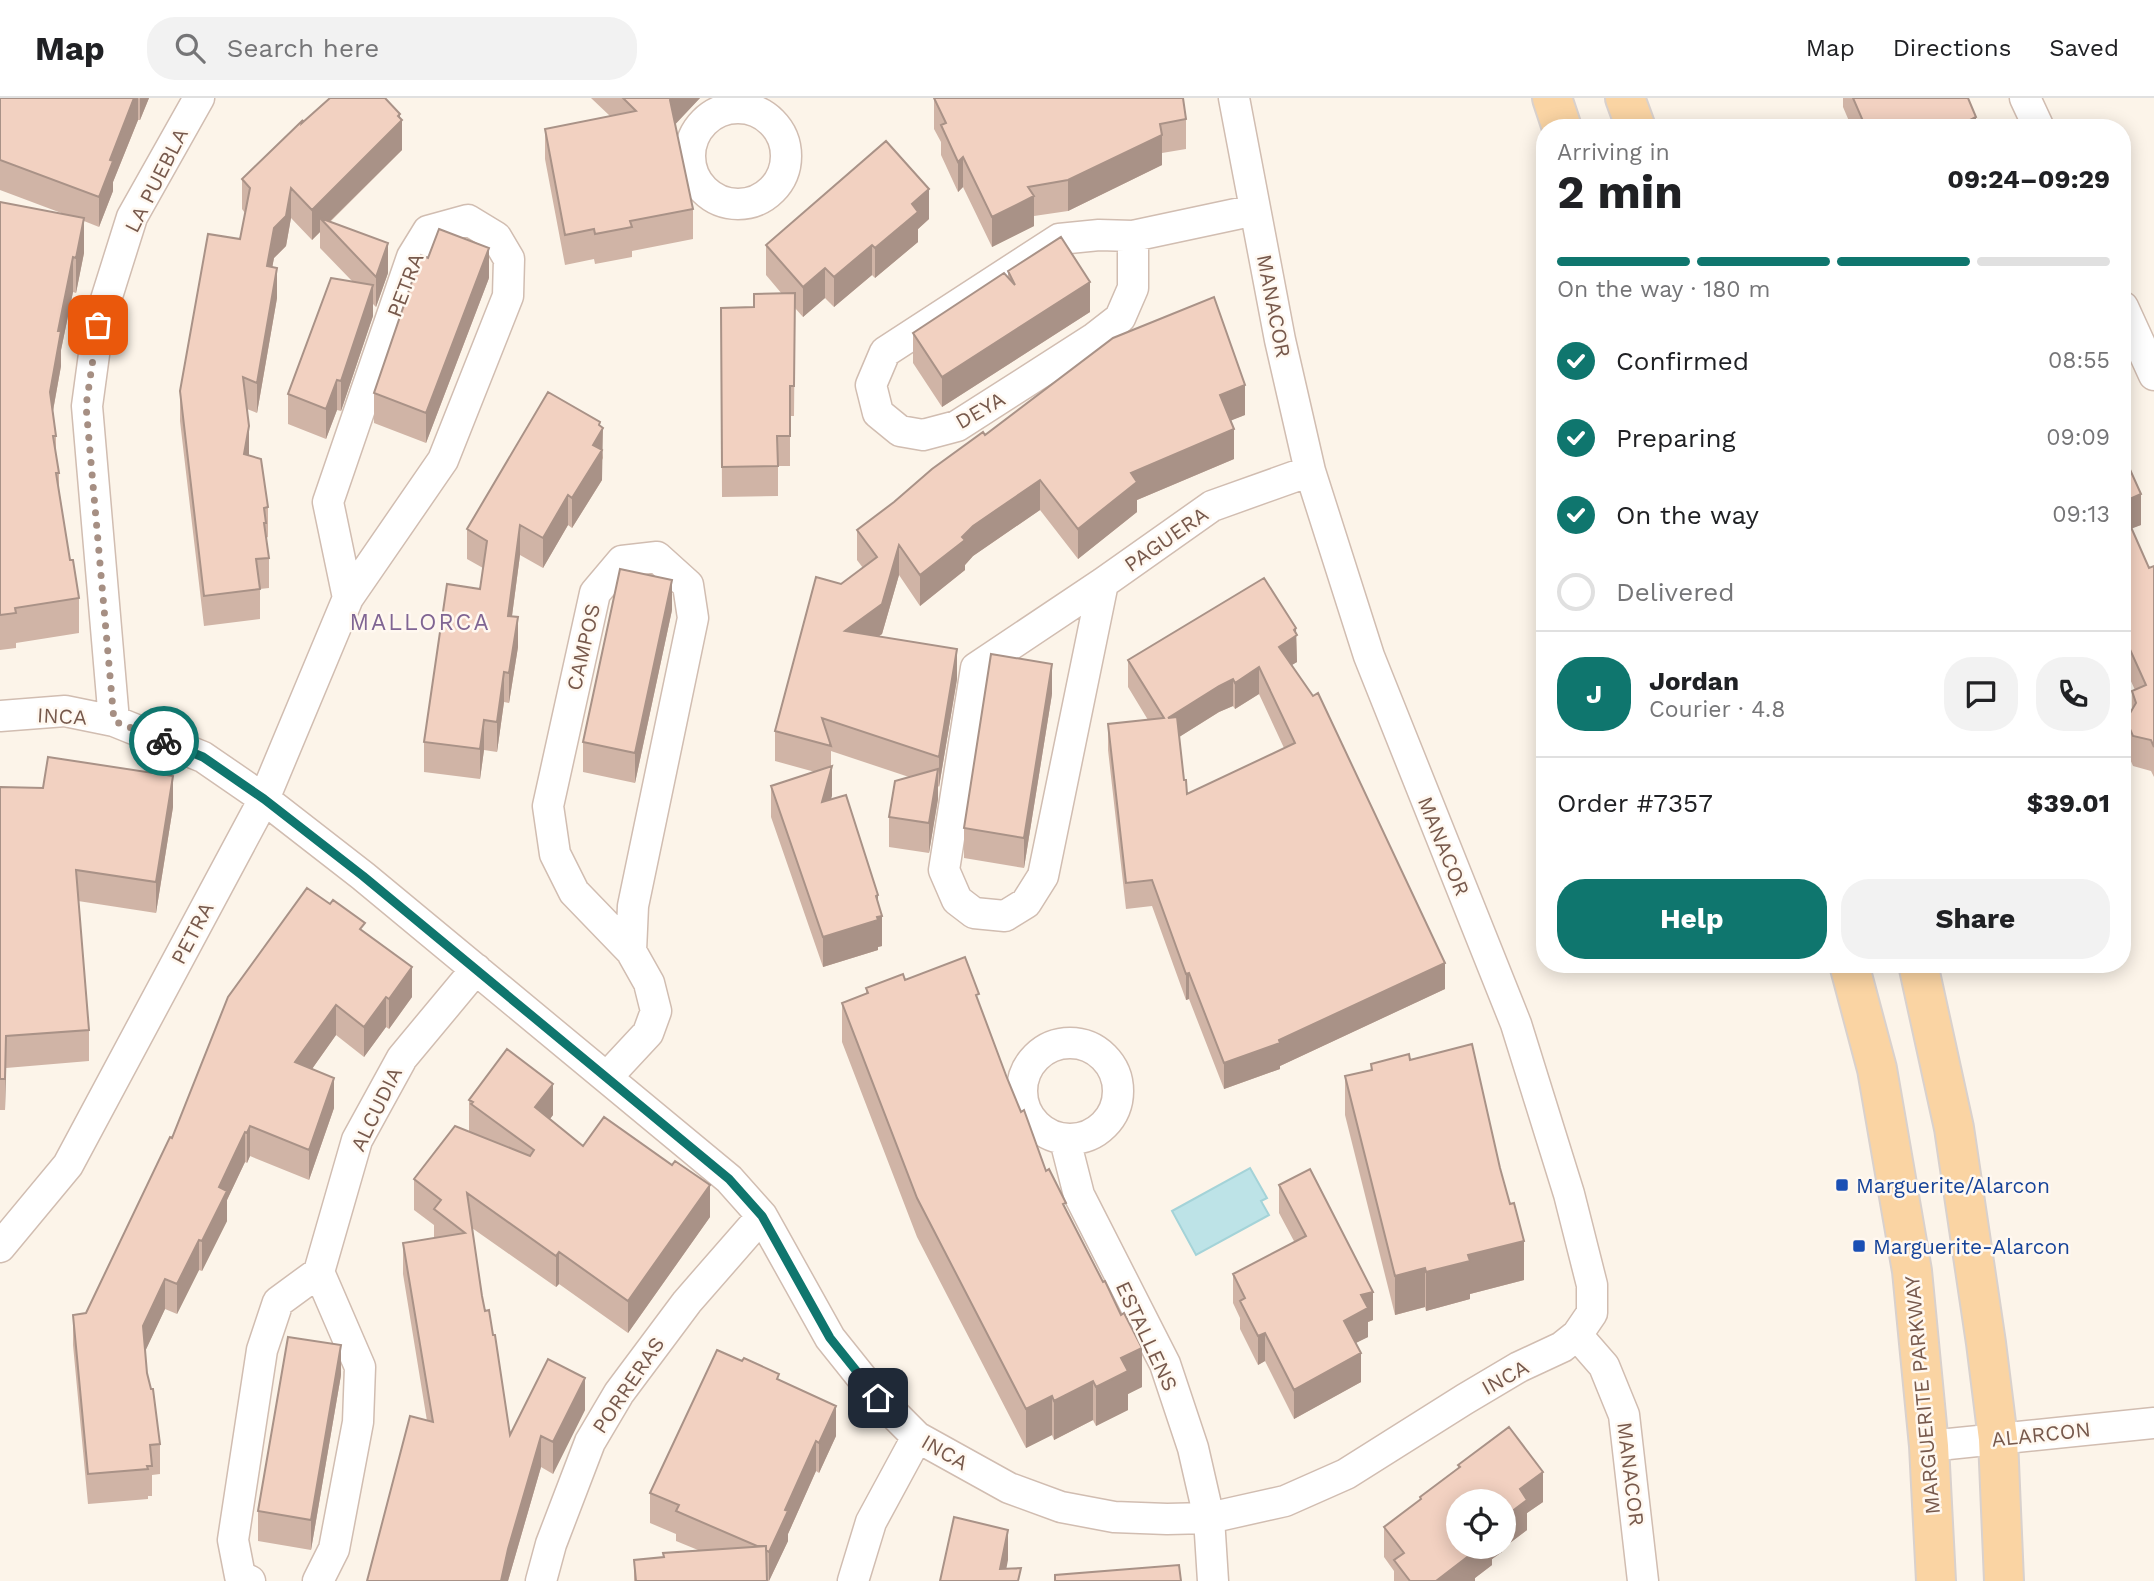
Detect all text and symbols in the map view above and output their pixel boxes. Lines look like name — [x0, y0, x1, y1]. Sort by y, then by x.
search box — [147, 17, 637, 80]
text: Map — [35, 29, 105, 68]
icon: search — [171, 29, 209, 67]
text: Search here — [227, 33, 379, 63]
text: Map — [1806, 34, 1855, 62]
text: Directions — [1893, 34, 2011, 62]
text: Saved — [2049, 34, 2119, 62]
street label: LA PUEBLA — [119, 123, 193, 236]
text: Arriving in — [1557, 139, 1670, 166]
text: 09:24–09:29 — [1947, 164, 2110, 194]
text: 2 min — [1557, 165, 1683, 219]
street label: PETRA — [381, 249, 429, 321]
street label: MANACOR — [1252, 252, 1296, 360]
text: On the way · 180 m — [1557, 276, 1770, 303]
pin — [68, 295, 128, 355]
icon: bag — [79, 306, 117, 344]
icon: check — [1557, 342, 1595, 380]
text: Confirmed — [1616, 346, 1749, 376]
text: 08:55 — [2048, 347, 2110, 374]
street label: DEYA — [951, 386, 1009, 434]
icon: check — [1557, 419, 1595, 457]
text: Preparing — [1616, 423, 1736, 453]
text: 09:09 — [2046, 424, 2110, 451]
icon: check — [1557, 496, 1595, 534]
text: On the way — [1616, 500, 1759, 530]
street label: PAGUERA — [1119, 501, 1213, 577]
text: 09:13 — [2052, 501, 2110, 528]
text: Delivered — [1616, 577, 1735, 607]
street label: CAMPOS — [561, 601, 605, 693]
district label: MALLORCA — [349, 609, 491, 636]
button: chat — [1944, 657, 2018, 731]
button: phone — [2036, 657, 2110, 731]
text: Jordan — [1649, 666, 1739, 696]
text: J — [1586, 679, 1602, 709]
text: Courier · 4.8 — [1649, 696, 1785, 723]
street label: INCA — [36, 702, 88, 730]
courier — [129, 706, 199, 776]
icon: bike — [145, 722, 183, 760]
text: Order #7357 — [1557, 788, 1713, 818]
text: $39.01 — [2027, 788, 2110, 818]
street label: MANACOR — [1413, 793, 1475, 899]
button: Help — [1557, 879, 1827, 959]
button: Share — [1841, 879, 2110, 959]
street label: PETRA — [165, 898, 219, 968]
street label: ALCUDIA — [345, 1063, 407, 1155]
place label: Marguerite/Alarcon — [1856, 1173, 2050, 1198]
marker: Marguerite/Alarcon — [1834, 1177, 1850, 1193]
place label: Marguerite-Alarcon — [1873, 1234, 2070, 1259]
marker: Marguerite-Alarcon — [1851, 1238, 1867, 1254]
street label: MARGUERITE PARKWAY — [1899, 1274, 1945, 1516]
street label: ESTALLENS — [1111, 1277, 1183, 1395]
street label: PORRERAS — [587, 1332, 669, 1438]
street label: INCA — [1477, 1354, 1533, 1400]
pin — [848, 1368, 908, 1428]
icon: home — [859, 1379, 897, 1417]
street label: ALARCON — [1990, 1416, 2092, 1452]
street label: MANACOR — [1612, 1421, 1650, 1528]
street label: INCA — [917, 1429, 973, 1475]
map controls — [1446, 1489, 1516, 1559]
button: locate — [1446, 1489, 1516, 1559]

